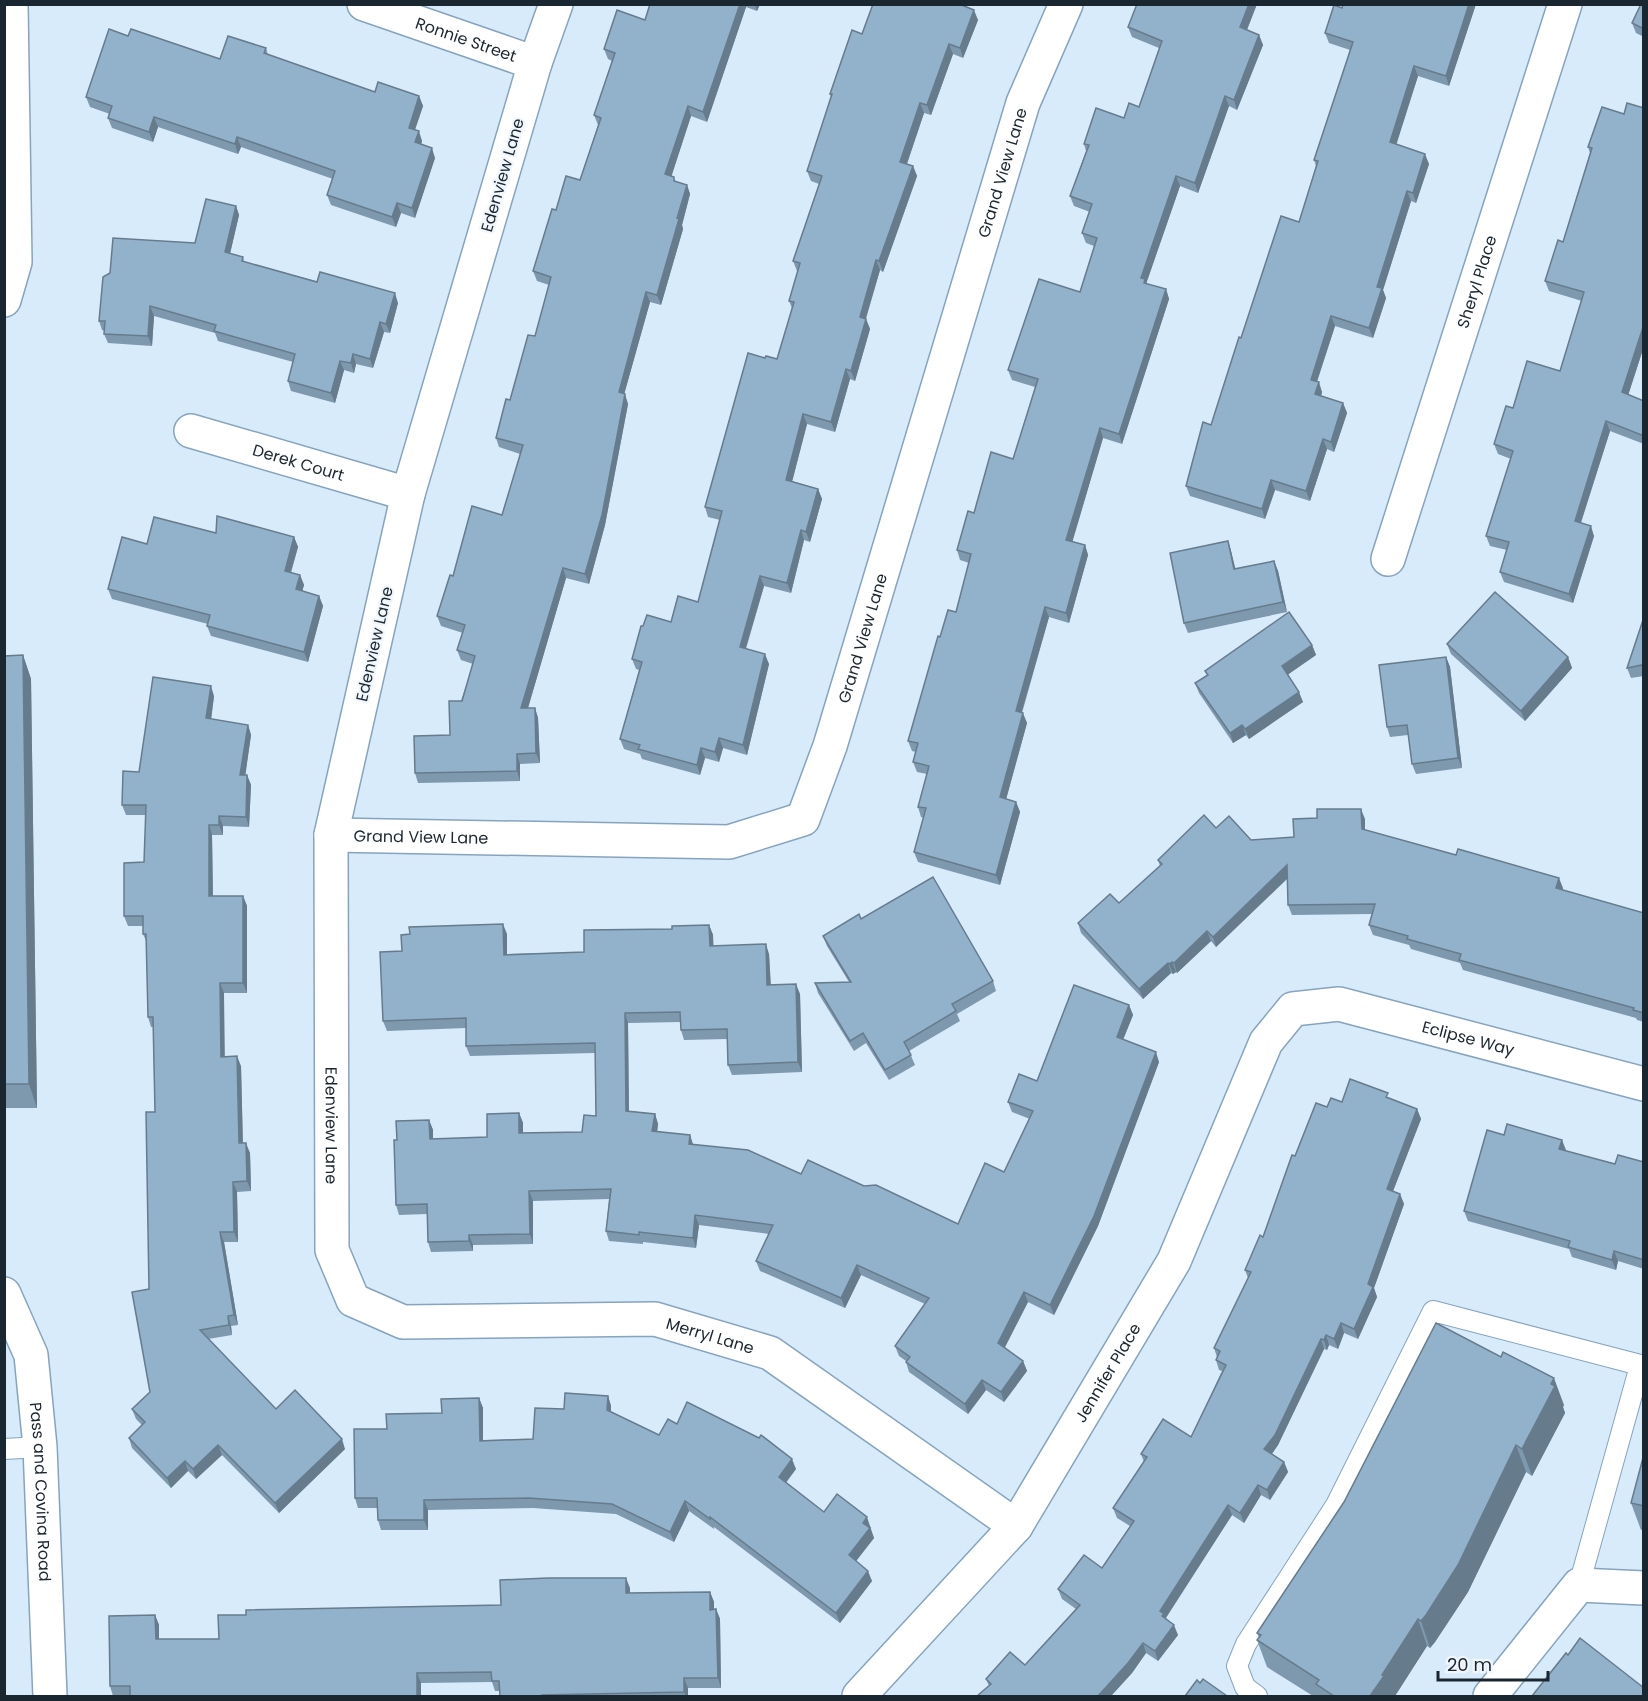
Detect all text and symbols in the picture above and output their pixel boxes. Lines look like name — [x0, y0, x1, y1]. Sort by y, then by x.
street label: Ronnie Street — [412, 12, 520, 68]
street label: Grand View Lane — [972, 105, 1033, 241]
street label: Edenview Lane — [475, 116, 530, 235]
street label: Sheryl Place — [1451, 232, 1503, 331]
street label: Derek Court — [250, 439, 347, 487]
street label: Grand View Lane — [832, 570, 893, 706]
street label: Edenview Lane — [350, 584, 399, 704]
street label: Grand View Lane — [353, 824, 489, 850]
street label: Eclipse Way — [1419, 1015, 1517, 1062]
street label: Edenview Lane — [320, 1067, 343, 1184]
street label: Merryl Lane — [663, 1312, 757, 1360]
street label: Jennifer Place — [1069, 1319, 1146, 1427]
street label: Pass and Covina Road — [24, 1401, 56, 1582]
scale bar — [1438, 1644, 1548, 1682]
text: 20 m — [1447, 1652, 1492, 1677]

